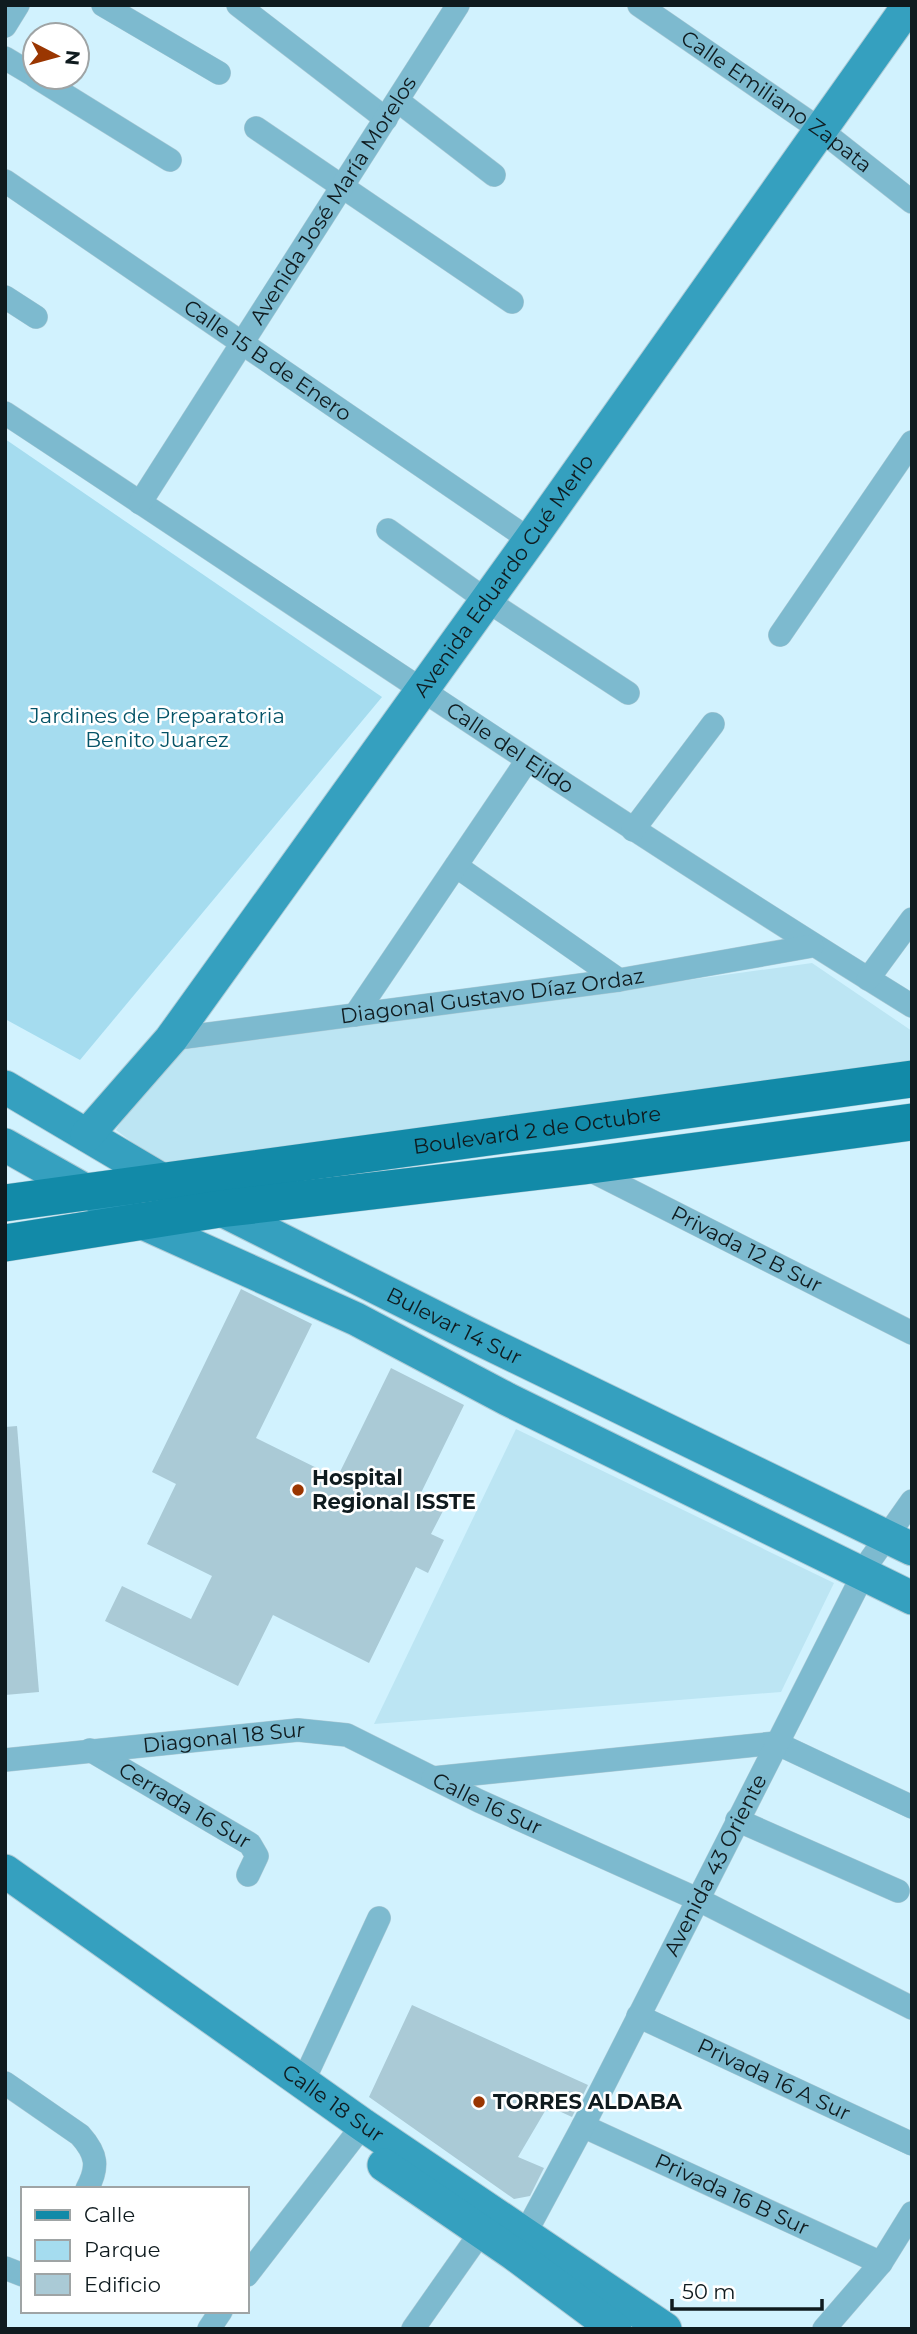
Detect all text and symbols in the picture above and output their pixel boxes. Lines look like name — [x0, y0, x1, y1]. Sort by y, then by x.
north arrow — [21, 21, 91, 91]
street label: Calle Emiliano Zapata — [677, 25, 877, 178]
text: N — [60, 49, 85, 67]
street label: Avenida José María Morelos — [244, 71, 421, 329]
street label: Calle 15 B de Enero — [179, 294, 356, 426]
street label: Avenida Eduardo Cué Merlo — [408, 449, 599, 702]
street label: Calle del Ejido — [442, 697, 579, 799]
park label: Jardines de Preparatoria Benito Juarez — [28, 703, 285, 752]
street label: Diagonal Gustavo Díaz Ordaz — [339, 963, 646, 1029]
street label: Boulevard 2 de Octubre — [412, 1100, 662, 1159]
street label: Privada 12 B Sur — [667, 1200, 826, 1297]
street label: Bulevar 14 Sur — [382, 1282, 526, 1370]
place label: Hospital Regional ISSTE — [312, 1465, 476, 1514]
marker: Hospital Regional ISSTE — [290, 1482, 306, 1498]
street label: Diagonal 18 Sur — [142, 1717, 306, 1758]
street label: Cerrada 16 Sur — [115, 1757, 256, 1854]
street label: Calle 16 Sur — [429, 1767, 546, 1840]
street label: Avenida 43 Oriente — [659, 1770, 772, 1960]
street label: Privada 16 A Sur — [694, 2033, 855, 2125]
street label: Calle 18 Sur — [278, 2059, 389, 2147]
place label: TORRES ALDABA — [493, 2089, 683, 2114]
marker: TORRES ALDABA — [471, 2094, 487, 2110]
street label: Privada 16 B Sur — [651, 2148, 813, 2240]
legend — [21, 2187, 248, 2313]
text: Calle — [84, 2202, 135, 2227]
text: Parque — [84, 2237, 160, 2262]
scale bar — [672, 2268, 822, 2312]
text: Edificio — [84, 2272, 161, 2297]
text: 50 m — [682, 2279, 736, 2304]

